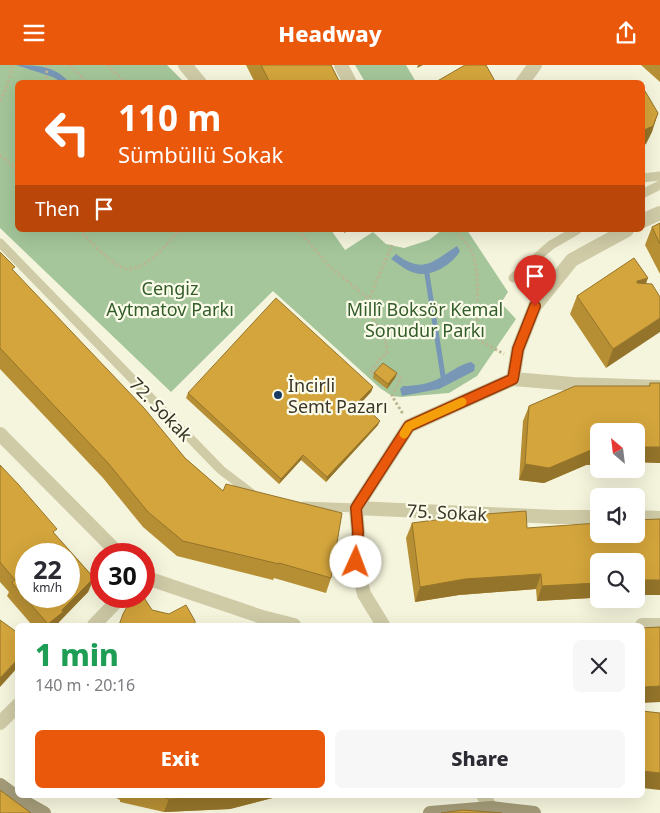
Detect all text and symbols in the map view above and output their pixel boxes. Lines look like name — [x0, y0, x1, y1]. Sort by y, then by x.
text: Headway — [278, 18, 382, 48]
icon: menu — [20, 19, 48, 47]
icon: share — [612, 19, 640, 47]
text: 110 m — [118, 94, 221, 141]
icon: left — [35, 100, 100, 165]
text: Sümbüllü Sokak — [118, 139, 283, 169]
icon: arrive — [90, 195, 118, 223]
text: Then — [35, 196, 80, 222]
pin — [514, 255, 556, 306]
icon: arrive — [521, 262, 549, 290]
park label: Cengiz Aytmatov Parkı — [106, 276, 234, 321]
park label: Millî Boksör Kemal Sonudur Parkı — [347, 297, 503, 342]
street label: 72. Sokak — [125, 372, 198, 446]
place label: İncirli Semt Pazarı — [288, 373, 388, 418]
marker: İncirli Semt Pazarı — [272, 389, 284, 401]
north arrow — [590, 423, 645, 477]
map controls — [590, 423, 645, 608]
button: sound — [590, 488, 645, 543]
street label: 75. Sokak — [406, 498, 488, 526]
position arrow — [329, 535, 381, 587]
speed limit sign: 30 — [90, 543, 155, 608]
text: 22 — [33, 552, 62, 586]
button: search — [590, 553, 645, 608]
text: km/h — [33, 579, 62, 596]
text: 1 min — [35, 634, 119, 675]
button: close — [573, 640, 625, 692]
text: 140 m · 20:16 — [35, 674, 135, 696]
button: Exit — [35, 730, 325, 788]
button: Share — [335, 730, 625, 788]

